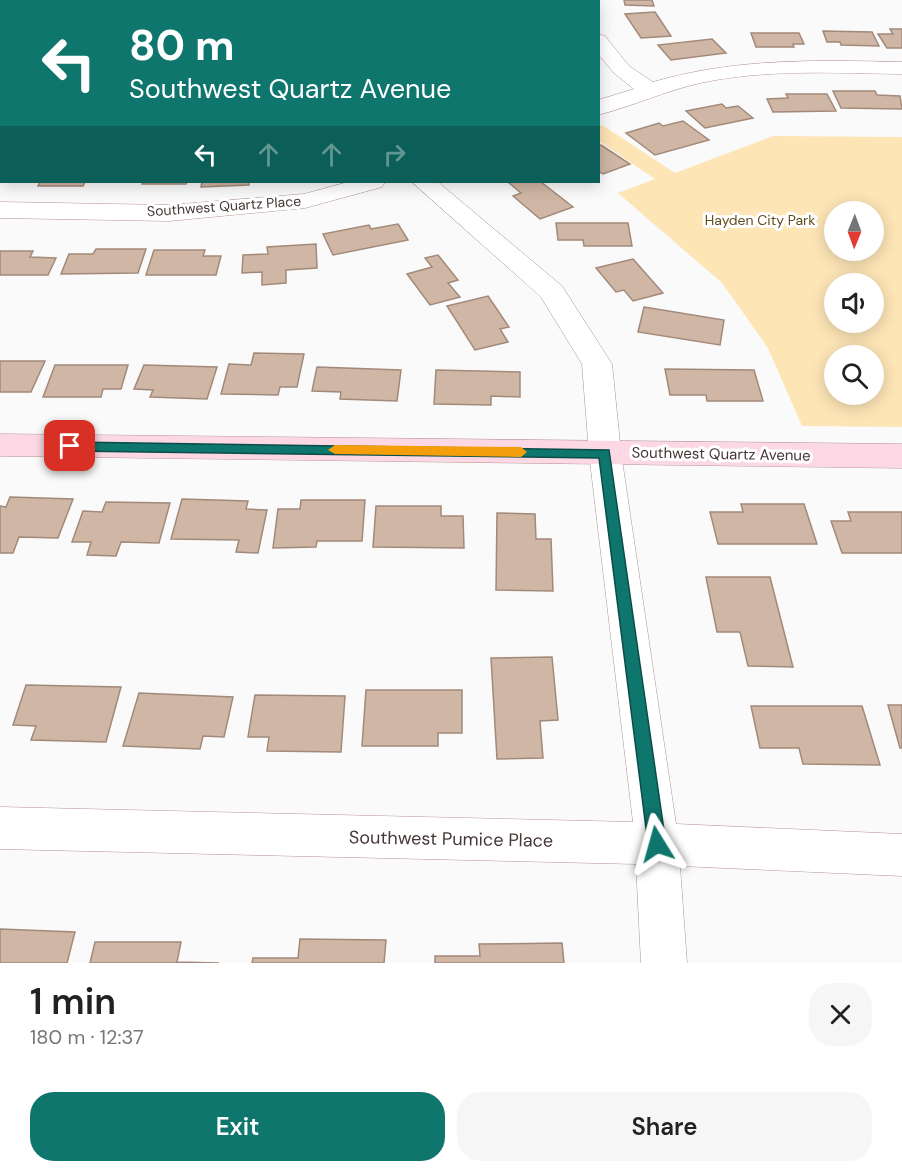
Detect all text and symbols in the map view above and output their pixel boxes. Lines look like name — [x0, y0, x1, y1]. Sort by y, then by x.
text: 80 m — [129, 18, 235, 73]
icon: left — [30, 24, 108, 102]
text: Southwest Quartz Avenue — [129, 71, 451, 106]
icon: left — [189, 138, 222, 171]
icon: ahead — [252, 138, 285, 171]
icon: ahead — [315, 138, 348, 171]
icon: right — [378, 138, 411, 171]
street label: Southwest Quartz Place — [146, 192, 302, 220]
north arrow — [824, 201, 884, 261]
map controls — [824, 201, 884, 405]
park label: Hayden City Park — [705, 211, 815, 229]
button: sound — [824, 273, 884, 333]
button: search — [824, 345, 884, 405]
pin — [44, 420, 95, 471]
icon: arrive — [53, 429, 86, 462]
street label: Southwest Quartz Avenue — [631, 442, 811, 466]
position arrow — [625, 812, 689, 876]
street label: Southwest Pumice Place — [349, 825, 553, 853]
text: 1 min — [30, 978, 116, 1025]
button: close — [809, 983, 872, 1046]
text: 180 m · 12:37 — [30, 1024, 144, 1050]
button: Exit — [30, 1092, 445, 1161]
button: Share — [457, 1092, 872, 1161]

